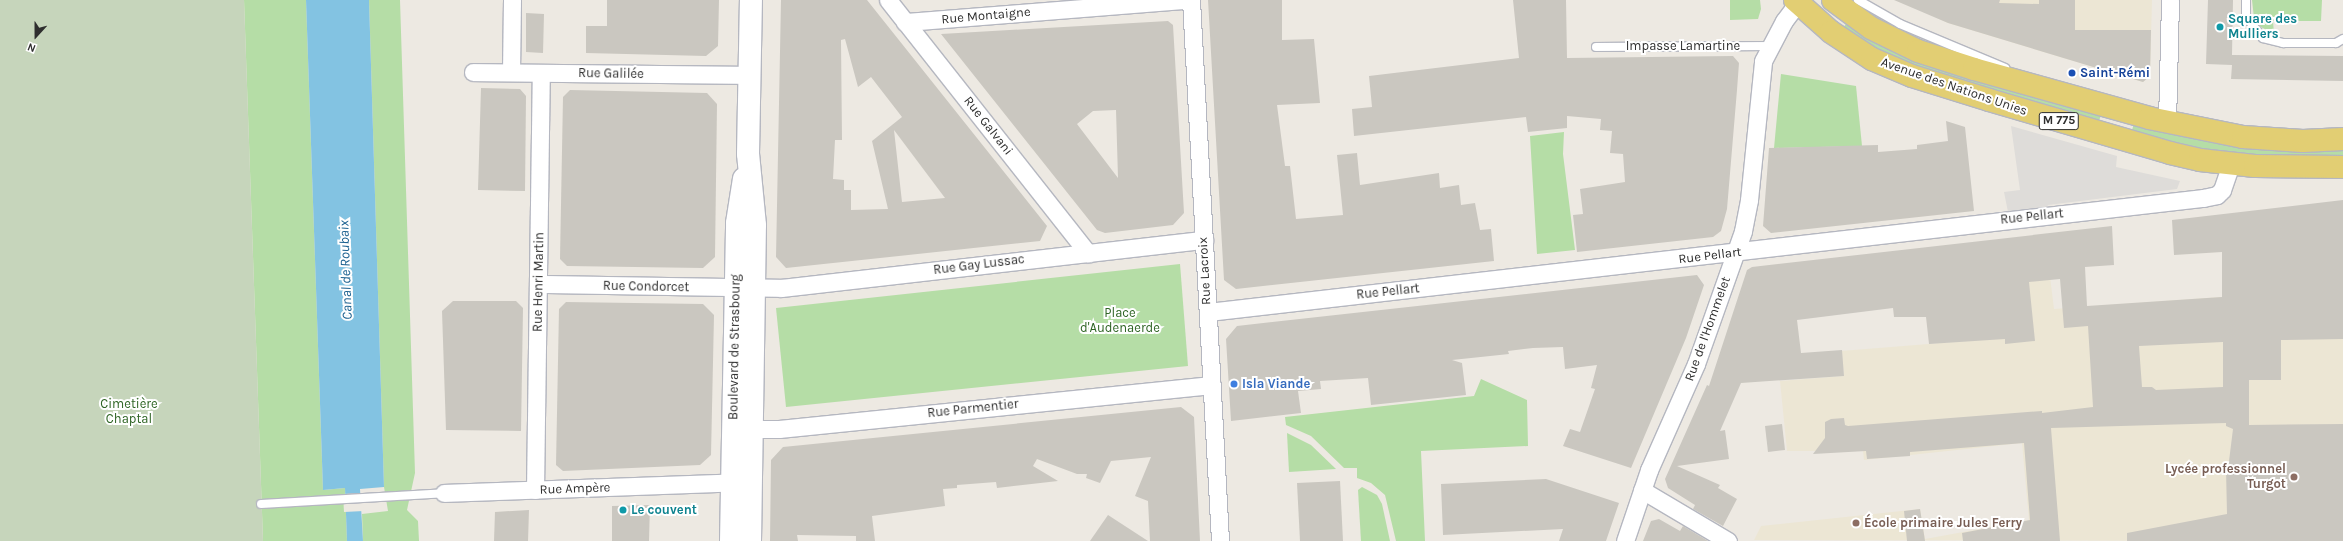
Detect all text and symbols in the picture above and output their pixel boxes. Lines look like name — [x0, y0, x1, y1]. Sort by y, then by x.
street label: Rue Montaigne — [941, 4, 1031, 28]
place label: Square des Mulliers — [2228, 12, 2297, 43]
north arrow — [16, 16, 56, 56]
marker: Square des Mulliers — [2215, 22, 2225, 32]
street label: Impasse Lamartine — [1626, 38, 1740, 54]
text: N — [26, 40, 38, 55]
street label: Avenue des Nations Unies — [1879, 55, 2029, 119]
place label: Saint-Rémi — [2080, 65, 2150, 81]
street label: Rue Galilée — [578, 66, 644, 82]
marker: Saint-Rémi — [2067, 68, 2077, 78]
street label: Rue Galvani — [960, 94, 1016, 158]
road number: M 775 — [2038, 111, 2080, 131]
street label: Rue Pellart — [2000, 206, 2064, 228]
water label: Canal de Roubaix — [336, 220, 356, 320]
street label: Rue Henri Martin — [530, 232, 548, 332]
street label: Rue Lacroix — [1195, 237, 1215, 305]
street label: Rue Pellart — [1678, 244, 1742, 268]
street label: Rue Gay Lussac — [933, 252, 1025, 278]
street label: Boulevard de Strasbourg — [726, 274, 744, 420]
street label: Rue de l'Hommelet — [1682, 274, 1734, 384]
street label: Rue Condorcet — [603, 278, 689, 296]
street label: Rue Pellart — [1356, 281, 1420, 303]
park label: Place d'Audenaerde — [1080, 306, 1160, 337]
place label: Isla Viande — [1242, 376, 1310, 392]
marker: Isla Viande — [1229, 379, 1239, 389]
street label: Rue Parmentier — [927, 396, 1019, 422]
park label: Cimetière Chaptal — [100, 397, 158, 428]
place label: Lycée professionnel Turgot — [2165, 462, 2286, 493]
marker: Lycée professionnel Turgot — [2289, 472, 2299, 482]
street label: Rue Ampère — [539, 480, 611, 498]
place label: Le couvent — [631, 502, 697, 518]
marker: Le couvent — [618, 505, 628, 515]
place label: École primaire Jules Ferry — [1864, 515, 2022, 531]
marker: École primaire Jules Ferry — [1851, 518, 1861, 528]

